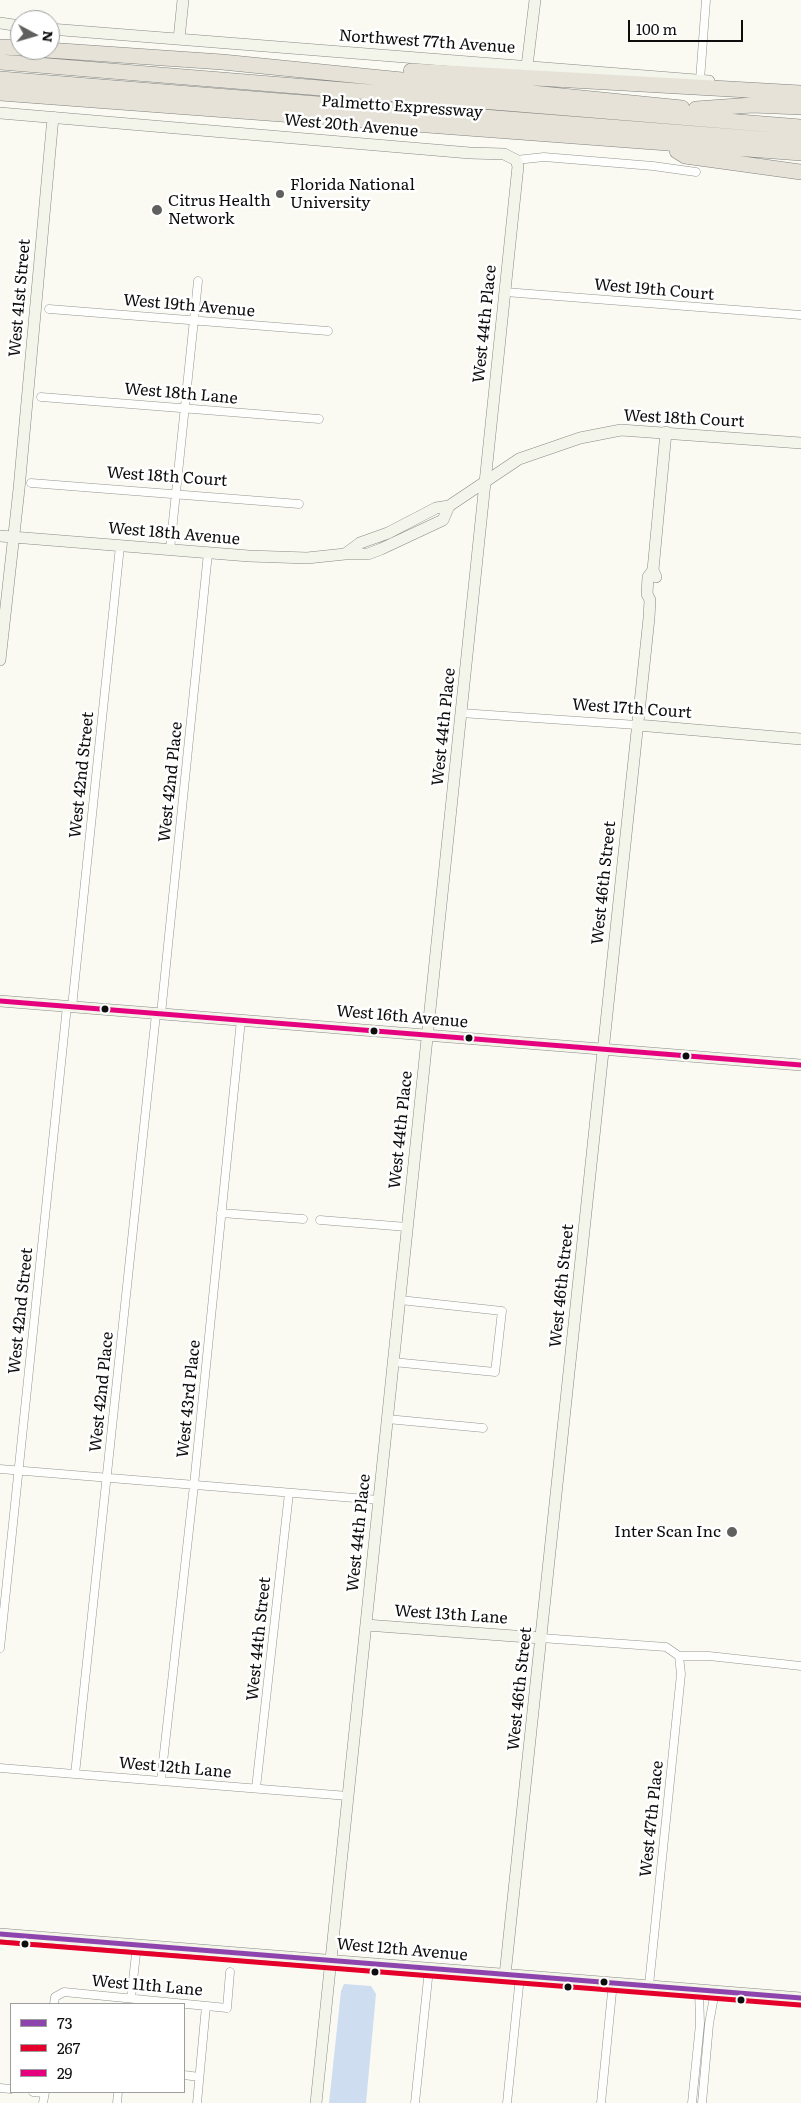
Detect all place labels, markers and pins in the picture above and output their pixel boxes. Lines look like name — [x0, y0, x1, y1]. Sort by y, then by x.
place label: Florida National University — [290, 175, 415, 213]
marker: Florida National University — [274, 188, 286, 200]
place label: Citrus Health Network — [168, 191, 271, 229]
marker: Citrus Health Network — [150, 203, 164, 217]
unlabelled marker — [100, 1004, 110, 1014]
unlabelled marker — [369, 1026, 379, 1036]
unlabelled marker — [464, 1033, 474, 1043]
unlabelled marker — [681, 1051, 691, 1061]
place label: Inter Scan Inc — [614, 1522, 721, 1542]
marker: Inter Scan Inc — [725, 1525, 739, 1539]
unlabelled marker — [20, 1939, 30, 1949]
unlabelled marker — [370, 1967, 380, 1977]
unlabelled marker — [599, 1977, 609, 1987]
unlabelled marker — [563, 1982, 573, 1992]
unlabelled marker — [736, 1995, 746, 2005]

